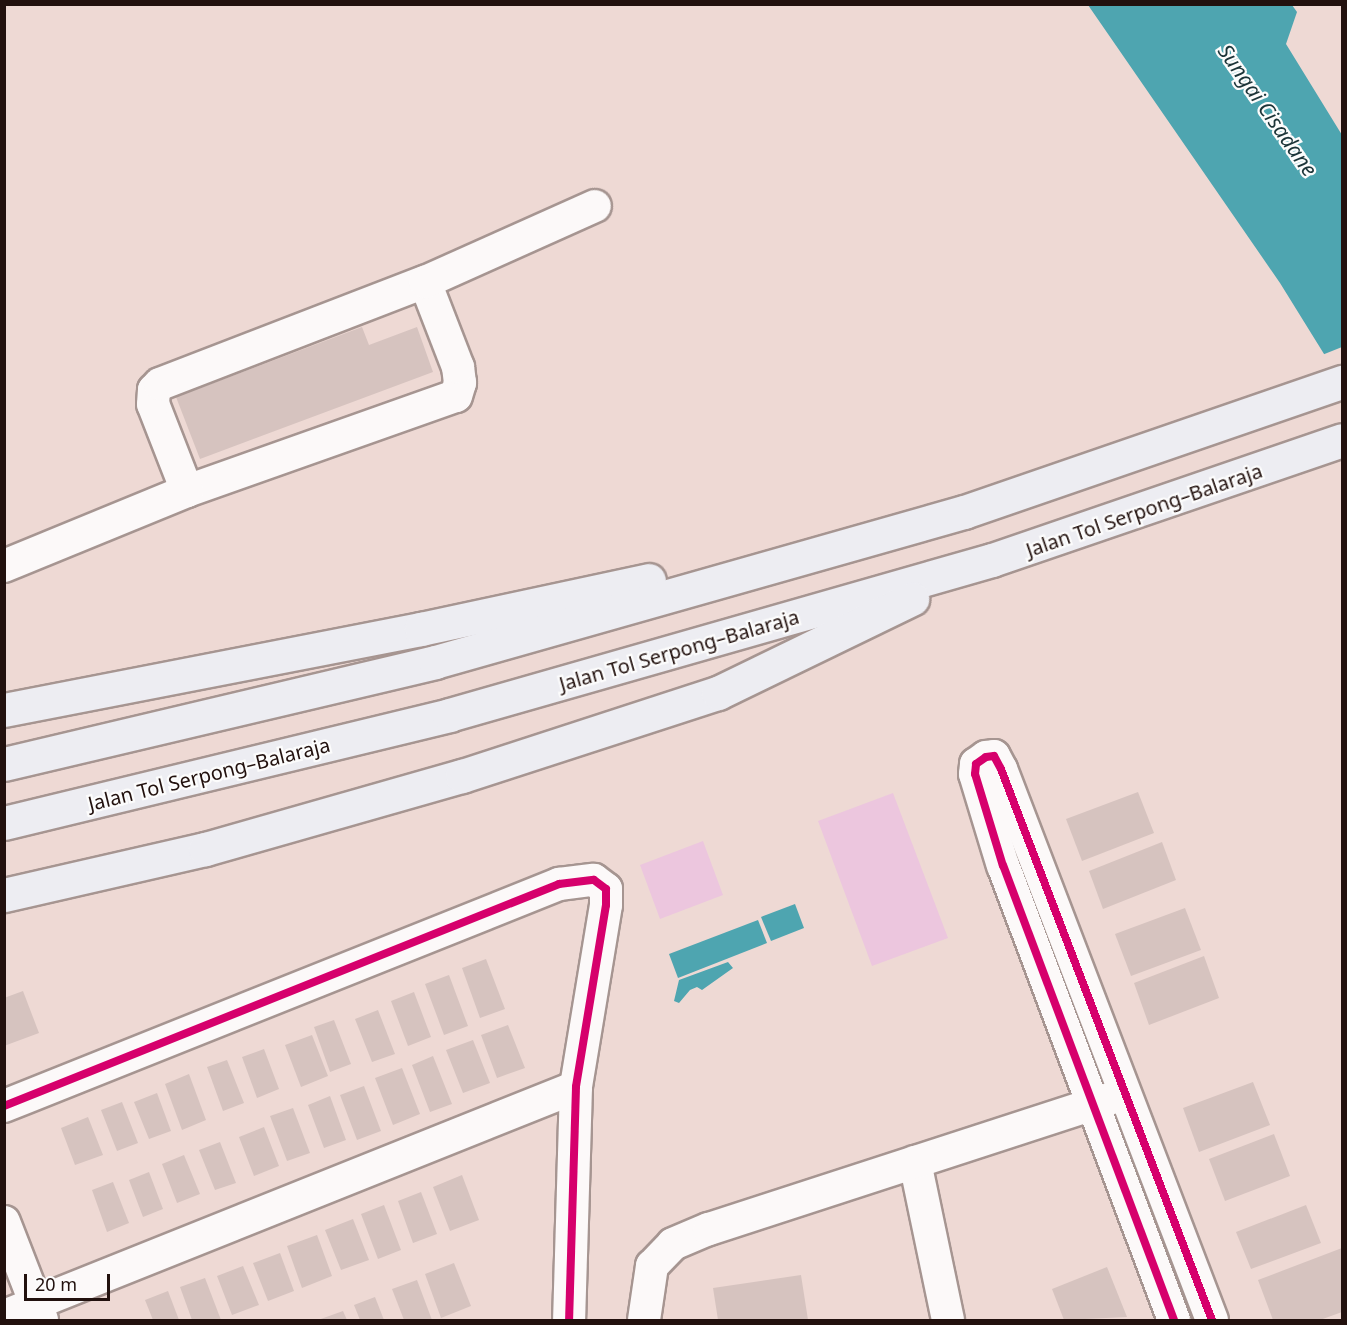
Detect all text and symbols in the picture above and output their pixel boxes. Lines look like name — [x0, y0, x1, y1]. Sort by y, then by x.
water label: Sungai Cisadane — [1213, 39, 1323, 181]
street label: Jalan Tol Serpong–Balaraja — [1023, 458, 1265, 562]
street label: Jalan Tol Serpong–Balaraja — [556, 604, 802, 696]
street label: Jalan Tol Serpong–Balaraja — [86, 732, 332, 816]
scale bar — [27, 1262, 112, 1300]
text: 20 m — [35, 1272, 77, 1296]

